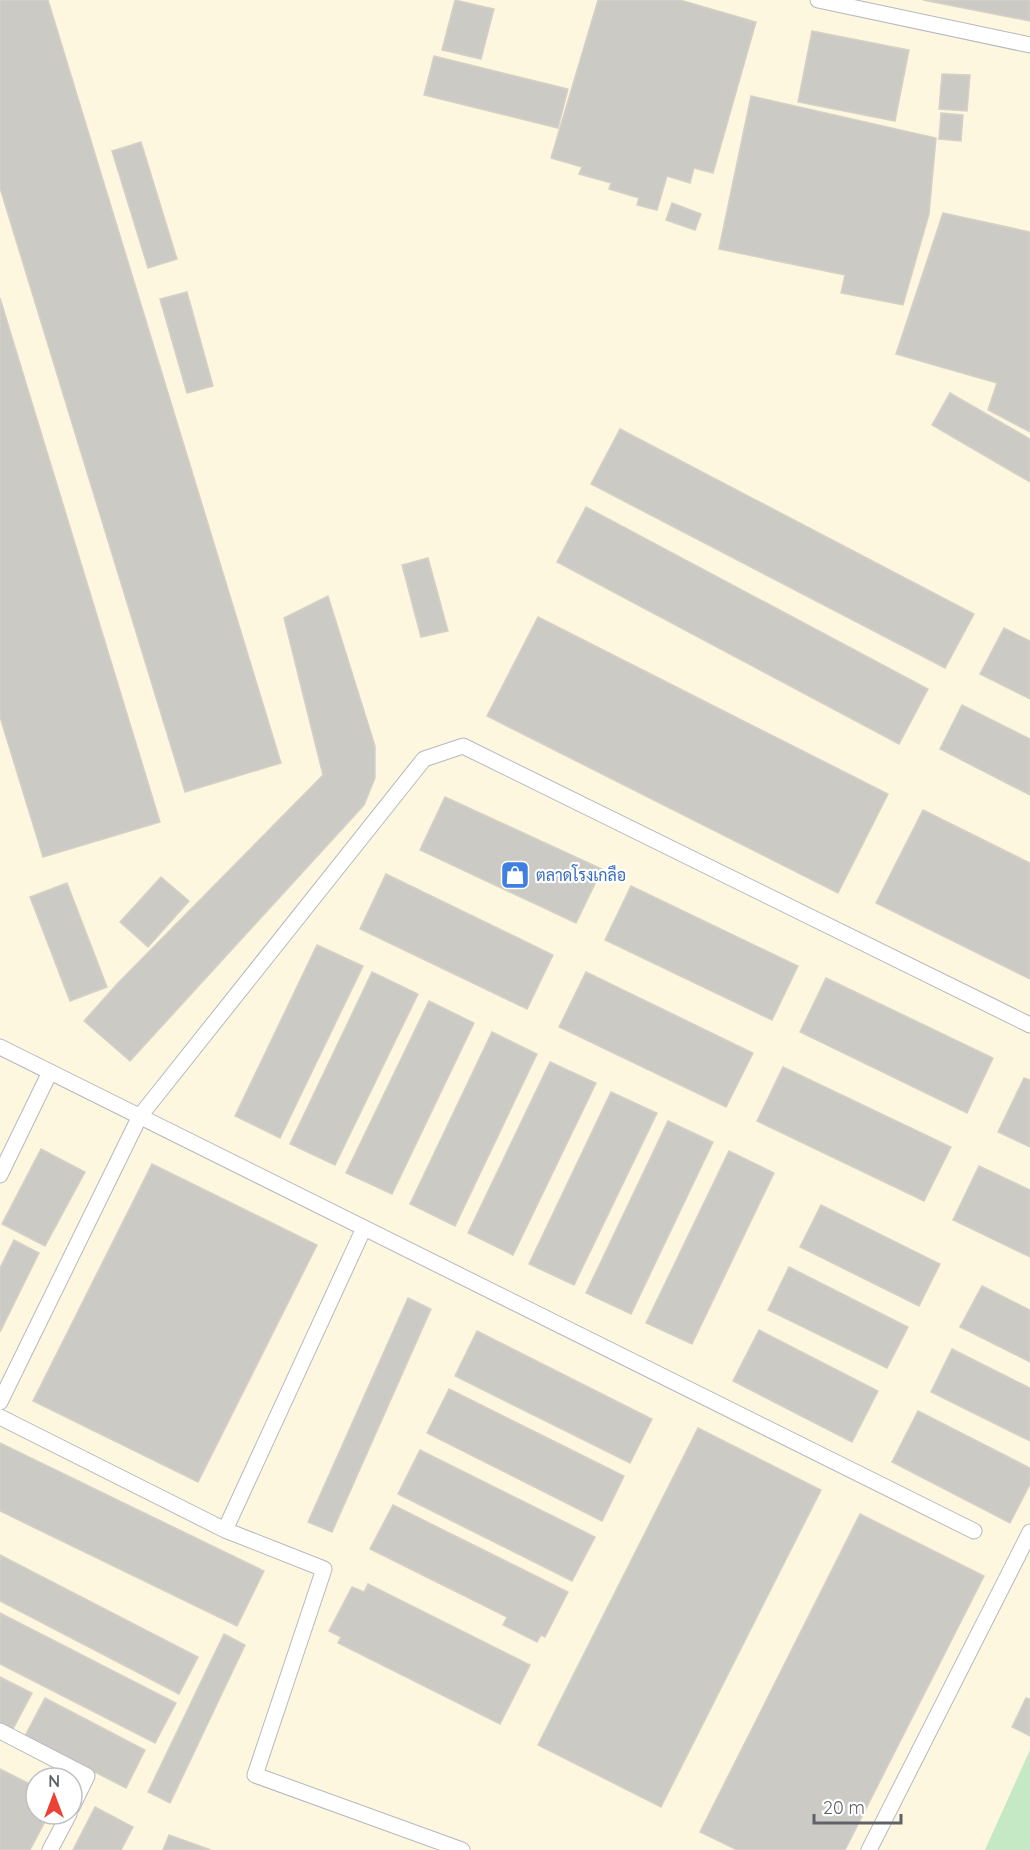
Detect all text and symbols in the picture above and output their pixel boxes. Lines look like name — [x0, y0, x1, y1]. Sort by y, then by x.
shop icon: ตลาดโรงเกลือ — [499, 859, 531, 891]
place label: ตลาดโรงเกลือ — [536, 864, 626, 885]
north arrow — [24, 1766, 84, 1826]
text: N — [48, 1771, 60, 1791]
scale bar — [814, 1787, 901, 1825]
text: 20 m — [823, 1796, 865, 1819]

